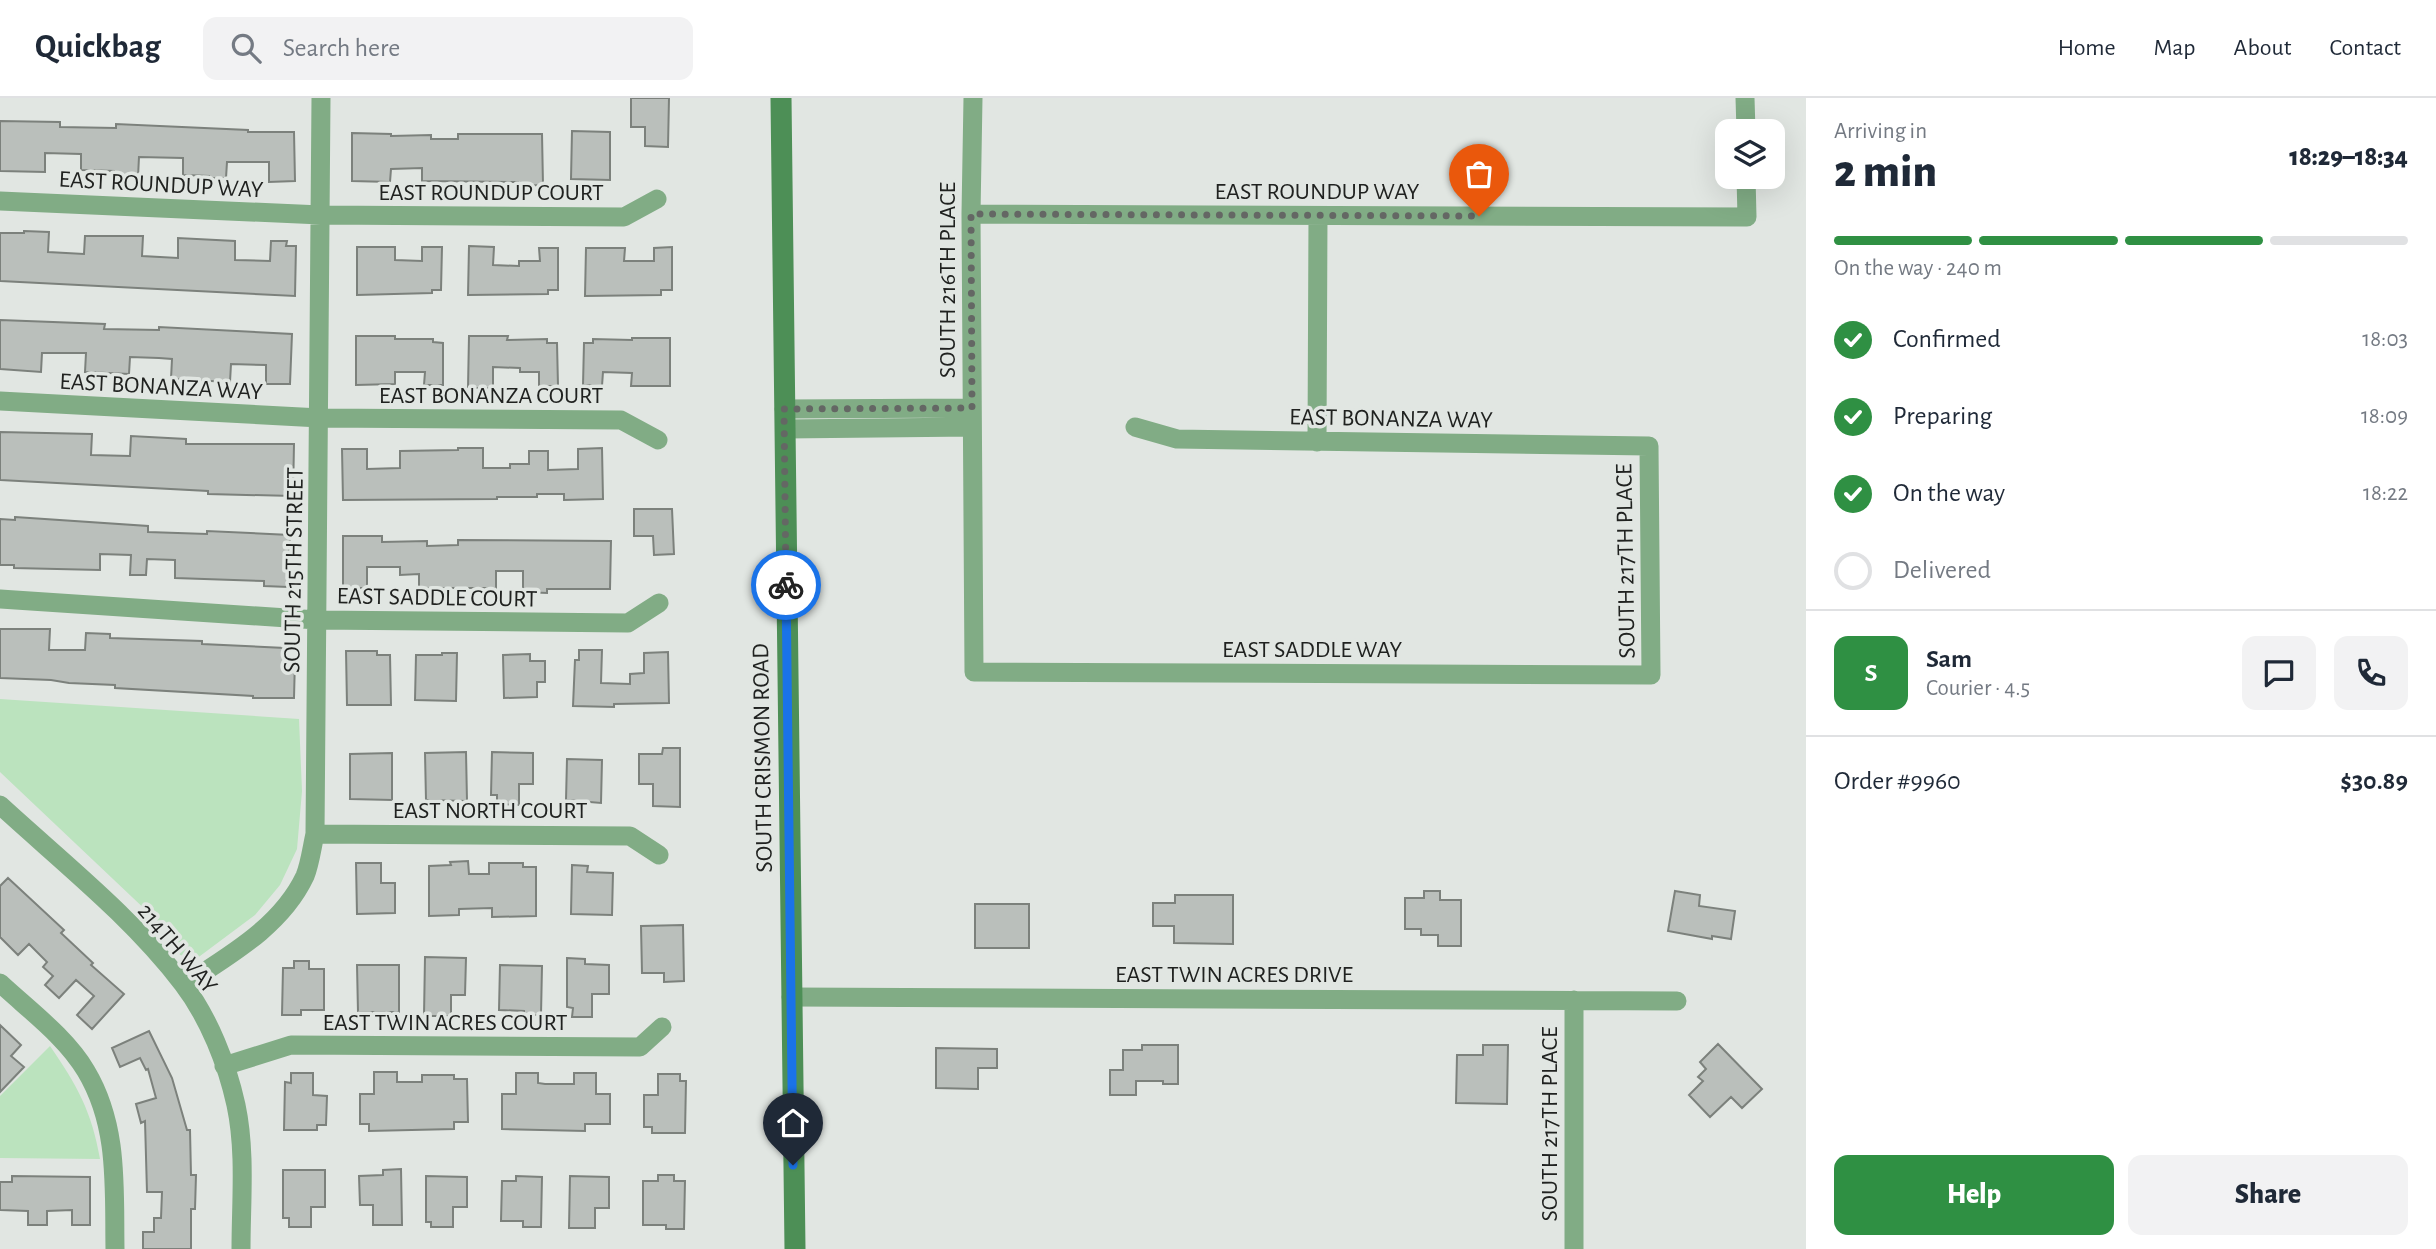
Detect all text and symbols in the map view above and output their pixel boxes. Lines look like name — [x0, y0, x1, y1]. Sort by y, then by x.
search box — [203, 17, 693, 80]
icon: search — [227, 29, 265, 67]
text: Quickbag — [35, 31, 161, 64]
text: Search here — [283, 35, 400, 61]
text: Home — [2058, 36, 2116, 60]
text: Map — [2154, 36, 2196, 60]
text: About — [2234, 36, 2291, 60]
text: Contact — [2329, 36, 2401, 60]
map controls — [1715, 119, 1785, 189]
button: layers — [1715, 119, 1785, 189]
text: Arriving in — [1834, 120, 1927, 143]
pin — [1449, 144, 1509, 216]
text: 18:29–18:34 — [2289, 144, 2408, 170]
text: 2 min — [1834, 149, 1937, 195]
icon: bag — [1460, 155, 1498, 193]
street label: EAST ROUNDUP WAY — [58, 168, 264, 202]
street label: EAST ROUNDUP WAY — [1214, 180, 1420, 204]
street label: EAST ROUNDUP COURT — [378, 181, 604, 205]
street label: SOUTH 216TH PLACE — [936, 181, 960, 378]
text: On the way · 240 m — [1834, 257, 2002, 280]
icon: check — [1834, 321, 1872, 359]
text: Confirmed — [1893, 326, 2001, 352]
text: 18:03 — [2362, 328, 2408, 351]
street label: EAST BONANZA WAY — [59, 370, 264, 404]
street label: EAST BONANZA COURT — [379, 384, 603, 408]
icon: check — [1834, 398, 1872, 436]
text: Preparing — [1893, 403, 1992, 429]
street label: EAST BONANZA WAY — [1289, 405, 1493, 433]
text: 18:09 — [2361, 405, 2408, 428]
street label: SOUTH 217TH PLACE — [1612, 463, 1640, 659]
street label: SOUTH 215TH STREET — [280, 467, 308, 673]
icon: check — [1834, 475, 1872, 513]
text: On the way — [1893, 480, 2005, 506]
text: 18:22 — [2363, 482, 2408, 505]
courier — [751, 550, 821, 620]
text: Delivered — [1893, 557, 1991, 583]
icon: bike — [767, 566, 805, 604]
street label: EAST SADDLE COURT — [336, 584, 538, 612]
button: chat — [2242, 636, 2316, 710]
button: phone — [2334, 636, 2408, 710]
street label: EAST SADDLE WAY — [1222, 638, 1402, 662]
street label: SOUTH CRISMON ROAD — [749, 643, 777, 873]
text: Sam — [1926, 646, 1972, 672]
text: S — [1865, 660, 1877, 686]
text: Courier · 4.5 — [1926, 677, 2030, 700]
text: Order #9960 — [1834, 768, 1961, 794]
text: $30.89 — [2340, 768, 2408, 794]
street label: EAST NORTH COURT — [393, 799, 588, 823]
street label: 214TH WAY — [133, 899, 222, 998]
street label: EAST TWIN ACRES DRIVE — [1115, 963, 1354, 987]
street label: EAST TWIN ACRES COURT — [322, 1011, 568, 1035]
street label: SOUTH 217TH PLACE — [1538, 1026, 1562, 1222]
pin — [763, 1093, 823, 1165]
icon: home — [774, 1104, 812, 1142]
button: Help — [1834, 1155, 2114, 1235]
button: Share — [2128, 1155, 2408, 1235]

